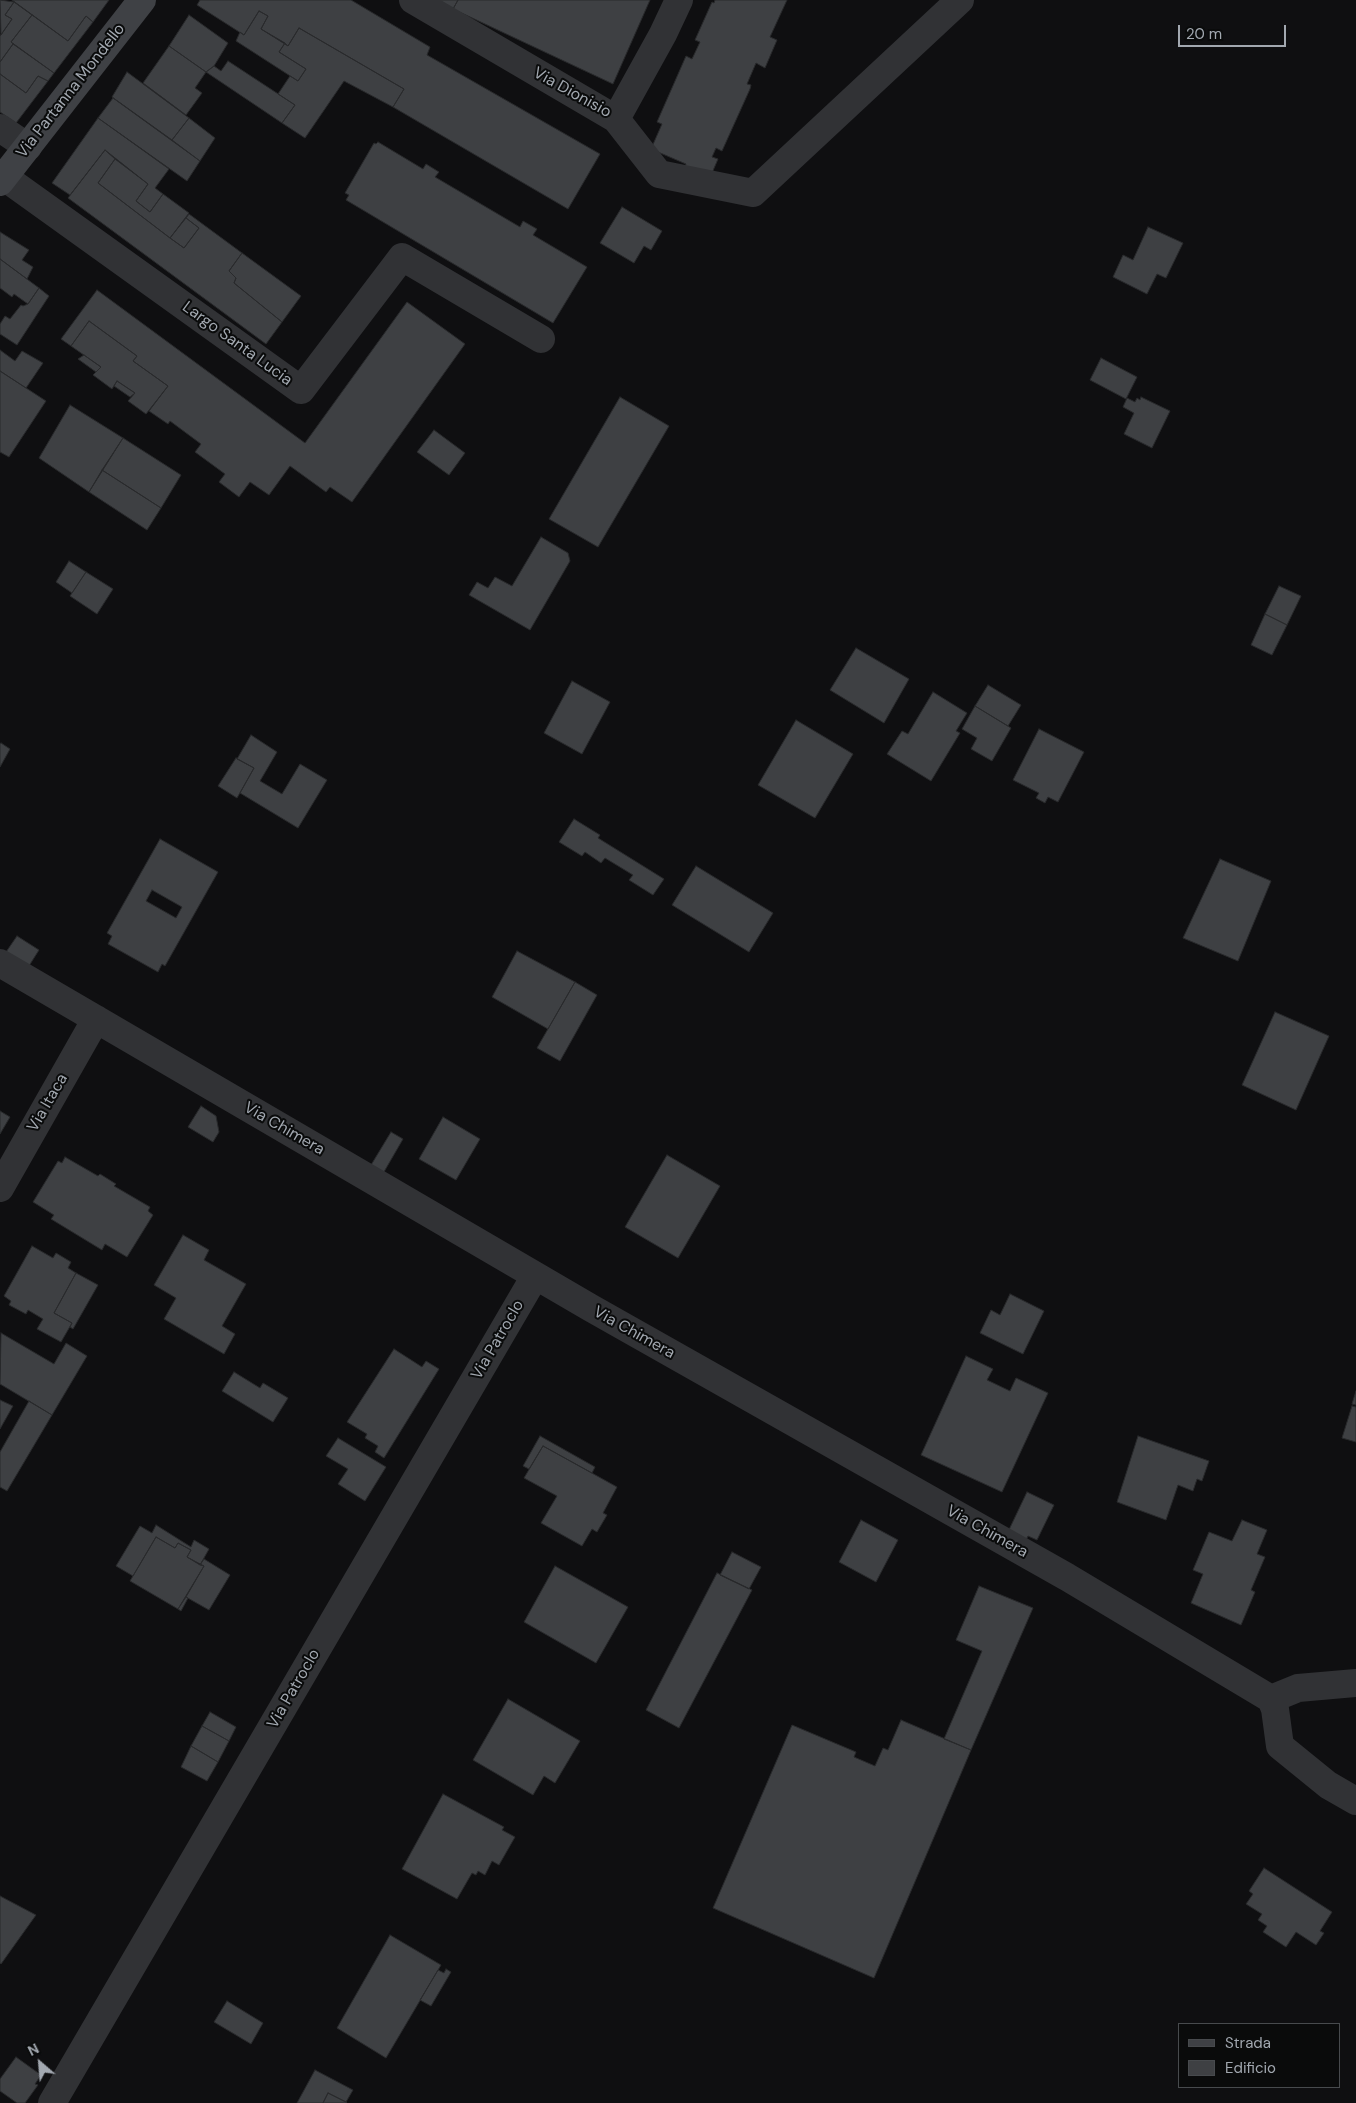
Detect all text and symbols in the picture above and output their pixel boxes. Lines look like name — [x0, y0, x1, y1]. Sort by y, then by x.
scale bar — [1181, 15, 1288, 47]
street label: Via Partanna Mondello — [13, 20, 129, 162]
text: 20 m — [1186, 24, 1222, 44]
street label: Via Dionisio — [530, 64, 614, 122]
street label: Largo Santa Lucia — [178, 298, 296, 390]
street label: Via Itaca — [24, 1070, 72, 1136]
street label: Via Chimera — [240, 1098, 328, 1160]
street label: Via Patroclo — [468, 1297, 528, 1383]
street label: Via Chimera — [590, 1303, 678, 1363]
street label: Via Chimera — [943, 1502, 1031, 1562]
street label: Via Patroclo — [264, 1646, 324, 1732]
legend — [1178, 2023, 1341, 2088]
text: Strada — [1225, 2033, 1271, 2053]
north arrow — [15, 2038, 65, 2088]
text: N — [25, 2039, 42, 2060]
text: Edificio — [1225, 2058, 1276, 2078]

